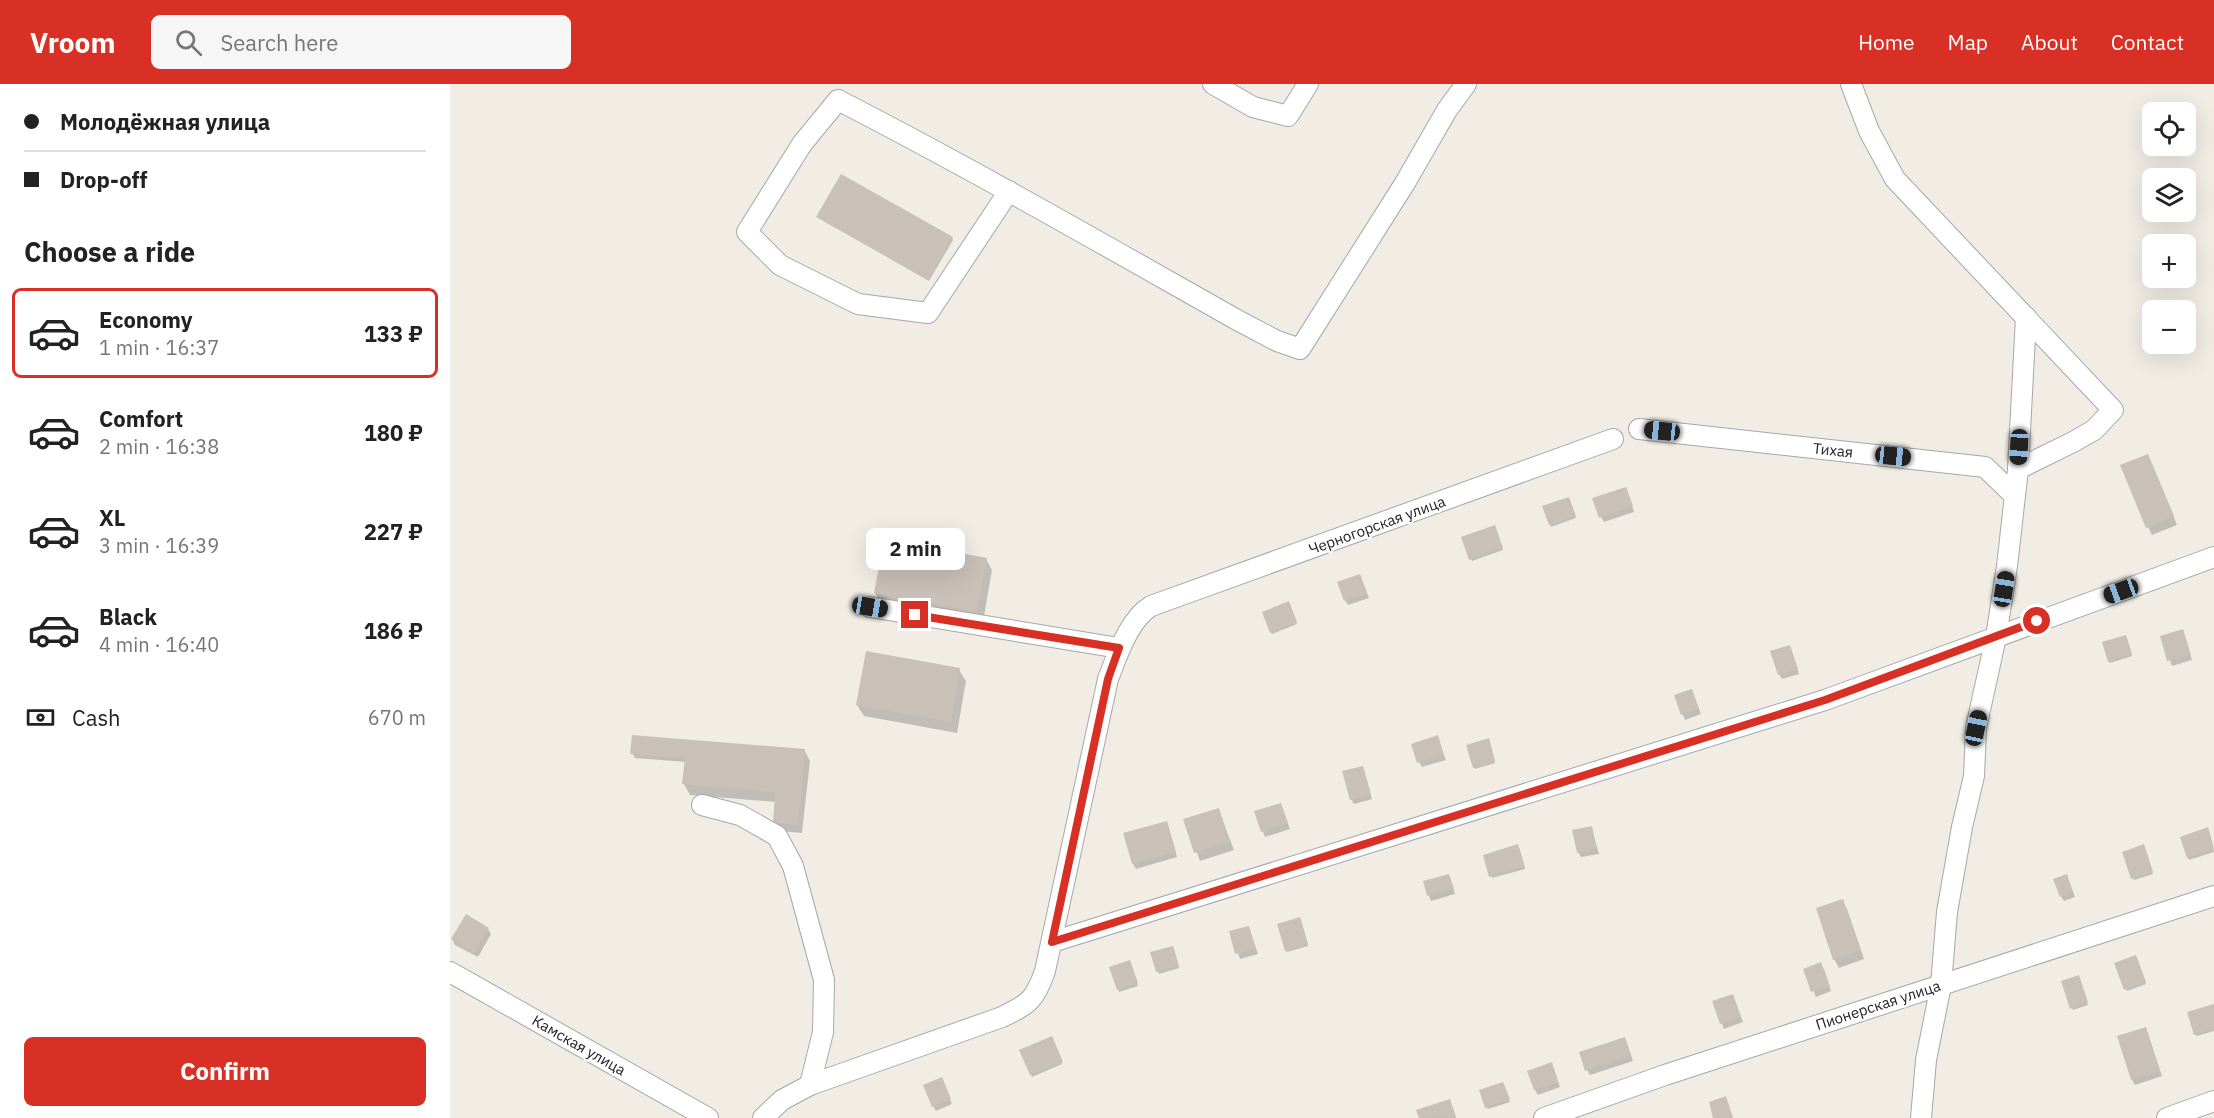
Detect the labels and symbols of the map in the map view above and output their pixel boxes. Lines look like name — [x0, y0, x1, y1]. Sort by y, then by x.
car — [1643, 420, 1681, 442]
car — [2009, 429, 2029, 465]
street label: Тихая — [1812, 438, 1854, 462]
car — [1874, 445, 1912, 467]
street label: Черногорская улица — [1306, 491, 1448, 559]
callout: 2 min — [866, 528, 964, 570]
car — [1992, 570, 2016, 608]
car — [2101, 576, 2141, 606]
car — [851, 595, 889, 619]
route end — [901, 601, 928, 628]
route start — [2023, 607, 2050, 634]
car — [1963, 709, 1989, 747]
street label: Пионерская улица — [1813, 976, 1943, 1034]
street label: Камская улица — [529, 1011, 629, 1079]

